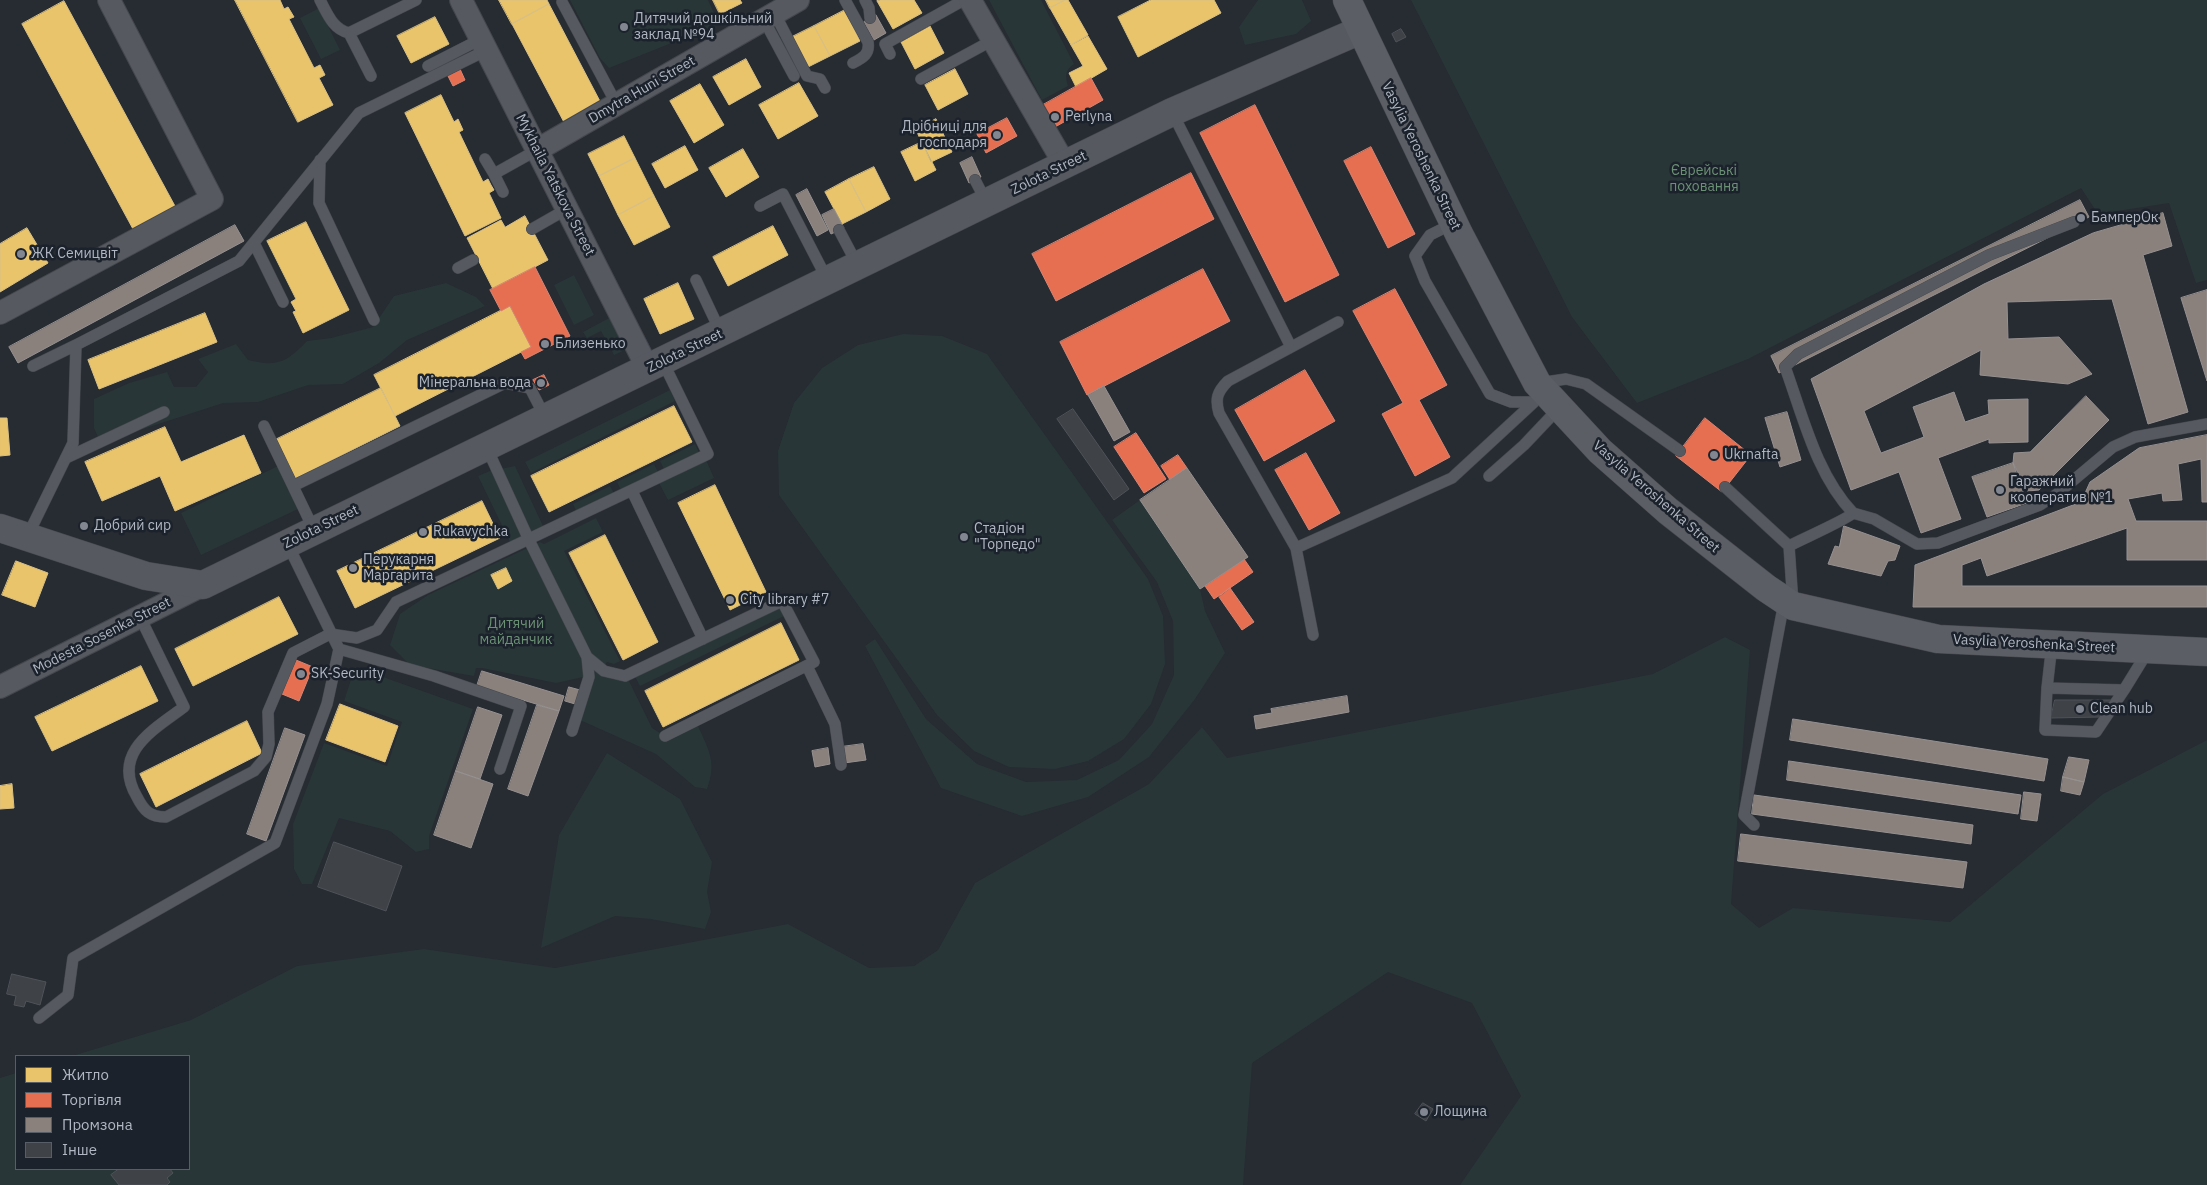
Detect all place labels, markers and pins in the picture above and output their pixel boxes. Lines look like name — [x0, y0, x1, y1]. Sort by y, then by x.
place label: Дитячий дошкільний заклад №94 — [634, 11, 772, 44]
marker: Дитячий дошкільний заклад №94 — [618, 21, 630, 33]
place label: Perlyna — [1065, 109, 1112, 125]
marker: Perlyna — [1049, 111, 1061, 123]
place label: Дрібниці для господаря — [902, 119, 987, 152]
marker: Дрібниці для господаря — [991, 129, 1003, 141]
place label: БамперОк — [2091, 210, 2159, 226]
marker: БамперОк — [2075, 212, 2087, 224]
place label: ЖК Семицвіт — [31, 246, 118, 262]
marker: ЖК Семицвіт — [15, 248, 27, 260]
place label: Близенько — [555, 336, 626, 352]
marker: Близенько — [539, 338, 551, 350]
place label: Мінеральна вода — [419, 375, 531, 391]
marker: Мінеральна вода — [535, 377, 547, 389]
place label: Ukrnafta — [1724, 447, 1778, 463]
marker: Ukrnafta — [1708, 449, 1720, 461]
place label: Гаражний кооператив №1 — [2010, 474, 2113, 507]
marker: Гаражний кооператив №1 — [1994, 484, 2006, 496]
place label: Добрий сир — [94, 518, 171, 534]
marker: Добрий сир — [78, 520, 90, 532]
place label: Стадіон "Торпедо" — [974, 521, 1041, 554]
place label: Rukavychka — [433, 524, 508, 540]
marker: Rukavychka — [417, 526, 429, 538]
marker: Стадіон "Торпедо" — [958, 531, 970, 543]
place label: Перукарня Маргарита — [363, 552, 434, 584]
marker: Перукарня Маргарита — [347, 562, 359, 574]
place label: City library #7 — [740, 592, 829, 608]
marker: City library #7 — [724, 594, 736, 606]
place label: SK-Security — [311, 666, 384, 682]
marker: SK-Security — [295, 668, 307, 680]
place label: Clean hub — [2090, 701, 2153, 717]
marker: Clean hub — [2074, 703, 2086, 715]
place label: Лощина — [1434, 1104, 1487, 1120]
marker: Лощина — [1418, 1106, 1430, 1118]

